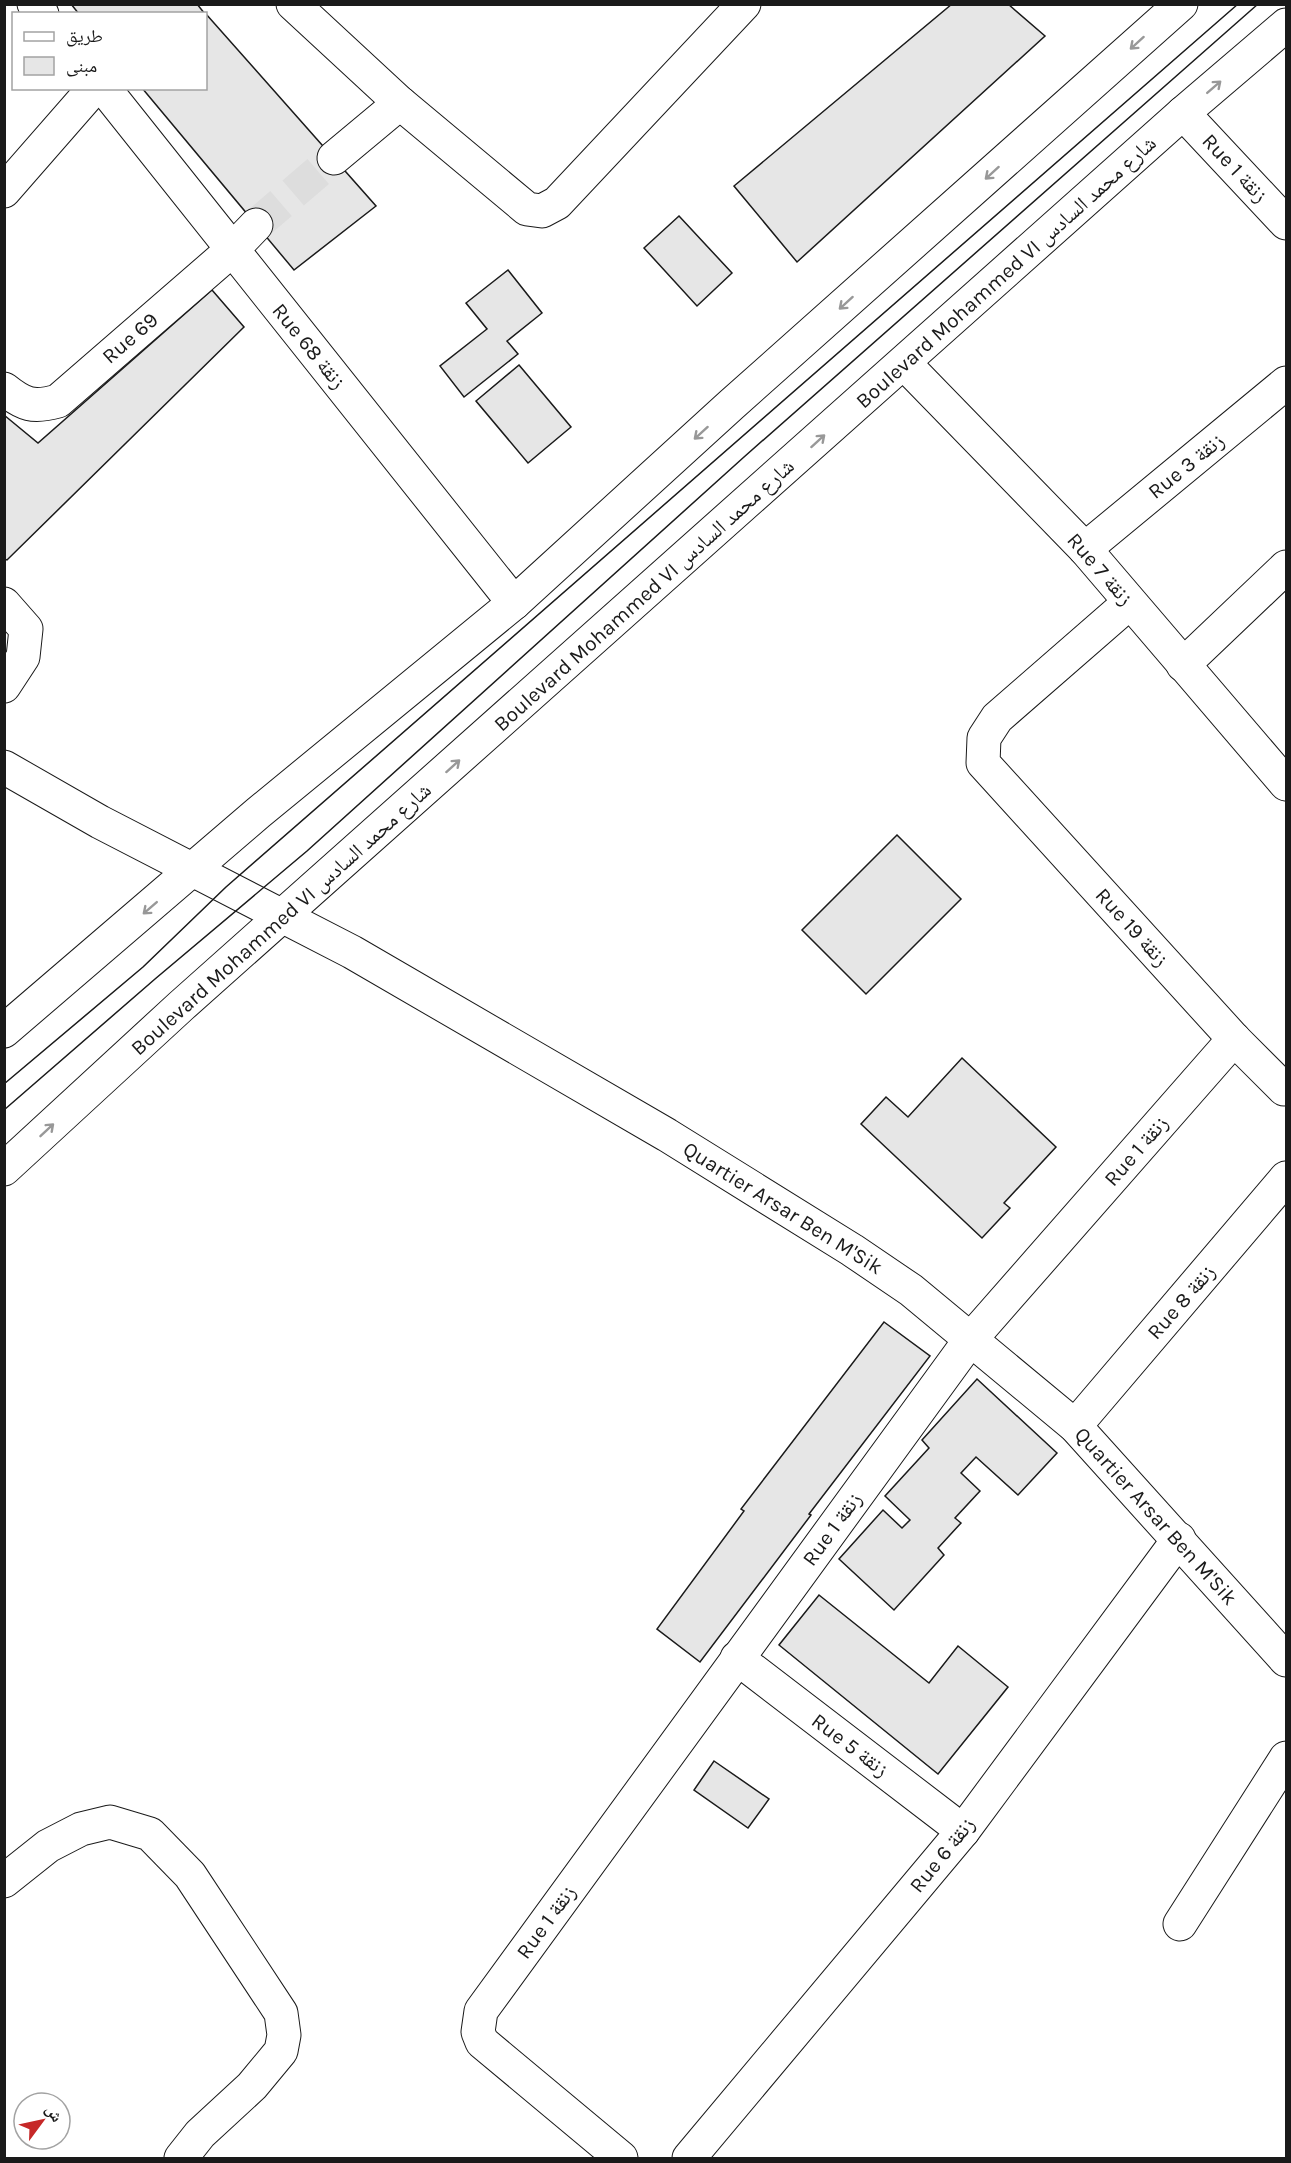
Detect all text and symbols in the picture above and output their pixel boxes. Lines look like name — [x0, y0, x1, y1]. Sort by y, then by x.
legend — [12, 12, 207, 90]
text: طريق — [66, 25, 103, 47]
one-way arrow — [1130, 36, 1145, 50]
text: مبنى — [66, 55, 97, 77]
one-way arrow — [1206, 80, 1221, 94]
street label: Rue 1 زنقة — [1197, 129, 1273, 207]
street label: Boulevard Mohammed VI شارع محمد السادس — [851, 131, 1162, 414]
one-way arrow — [985, 166, 1000, 180]
one-way arrow — [839, 296, 854, 310]
street label: Rue 68 زنقة — [267, 299, 351, 393]
street label: Rue 69 — [97, 307, 163, 369]
one-way arrow — [694, 426, 709, 440]
street label: Rue 3 زنقة — [1143, 428, 1229, 504]
one-way arrow — [810, 434, 825, 448]
street label: Boulevard Mohammed VI شارع محمد السادس — [489, 454, 800, 737]
street label: Rue 7 زنقة — [1062, 528, 1138, 610]
one-way arrow — [445, 759, 460, 773]
street label: Boulevard Mohammed VI شارع محمد السادس — [126, 778, 437, 1061]
street label: Rue 19 زنقة — [1091, 883, 1173, 971]
one-way arrow — [143, 901, 158, 915]
street label: Rue 1 زنقة — [1099, 1111, 1173, 1191]
one-way arrow — [40, 1122, 55, 1137]
street label: Quartier Arsar Ben M'Sik — [679, 1137, 887, 1279]
street label: Rue 8 زنقة — [1142, 1260, 1220, 1344]
street label: Quartier Arsar Ben M'Sik — [1070, 1422, 1242, 1610]
street label: Rue 1 زنقة — [797, 1488, 867, 1570]
street label: Rue 5 زنقة — [807, 1708, 893, 1782]
street label: Rue 6 زنقة — [904, 1813, 980, 1897]
street label: Rue 1 زنقة — [511, 1881, 581, 1963]
north arrow — [12, 2091, 72, 2151]
text: ش — [42, 2101, 67, 2125]

